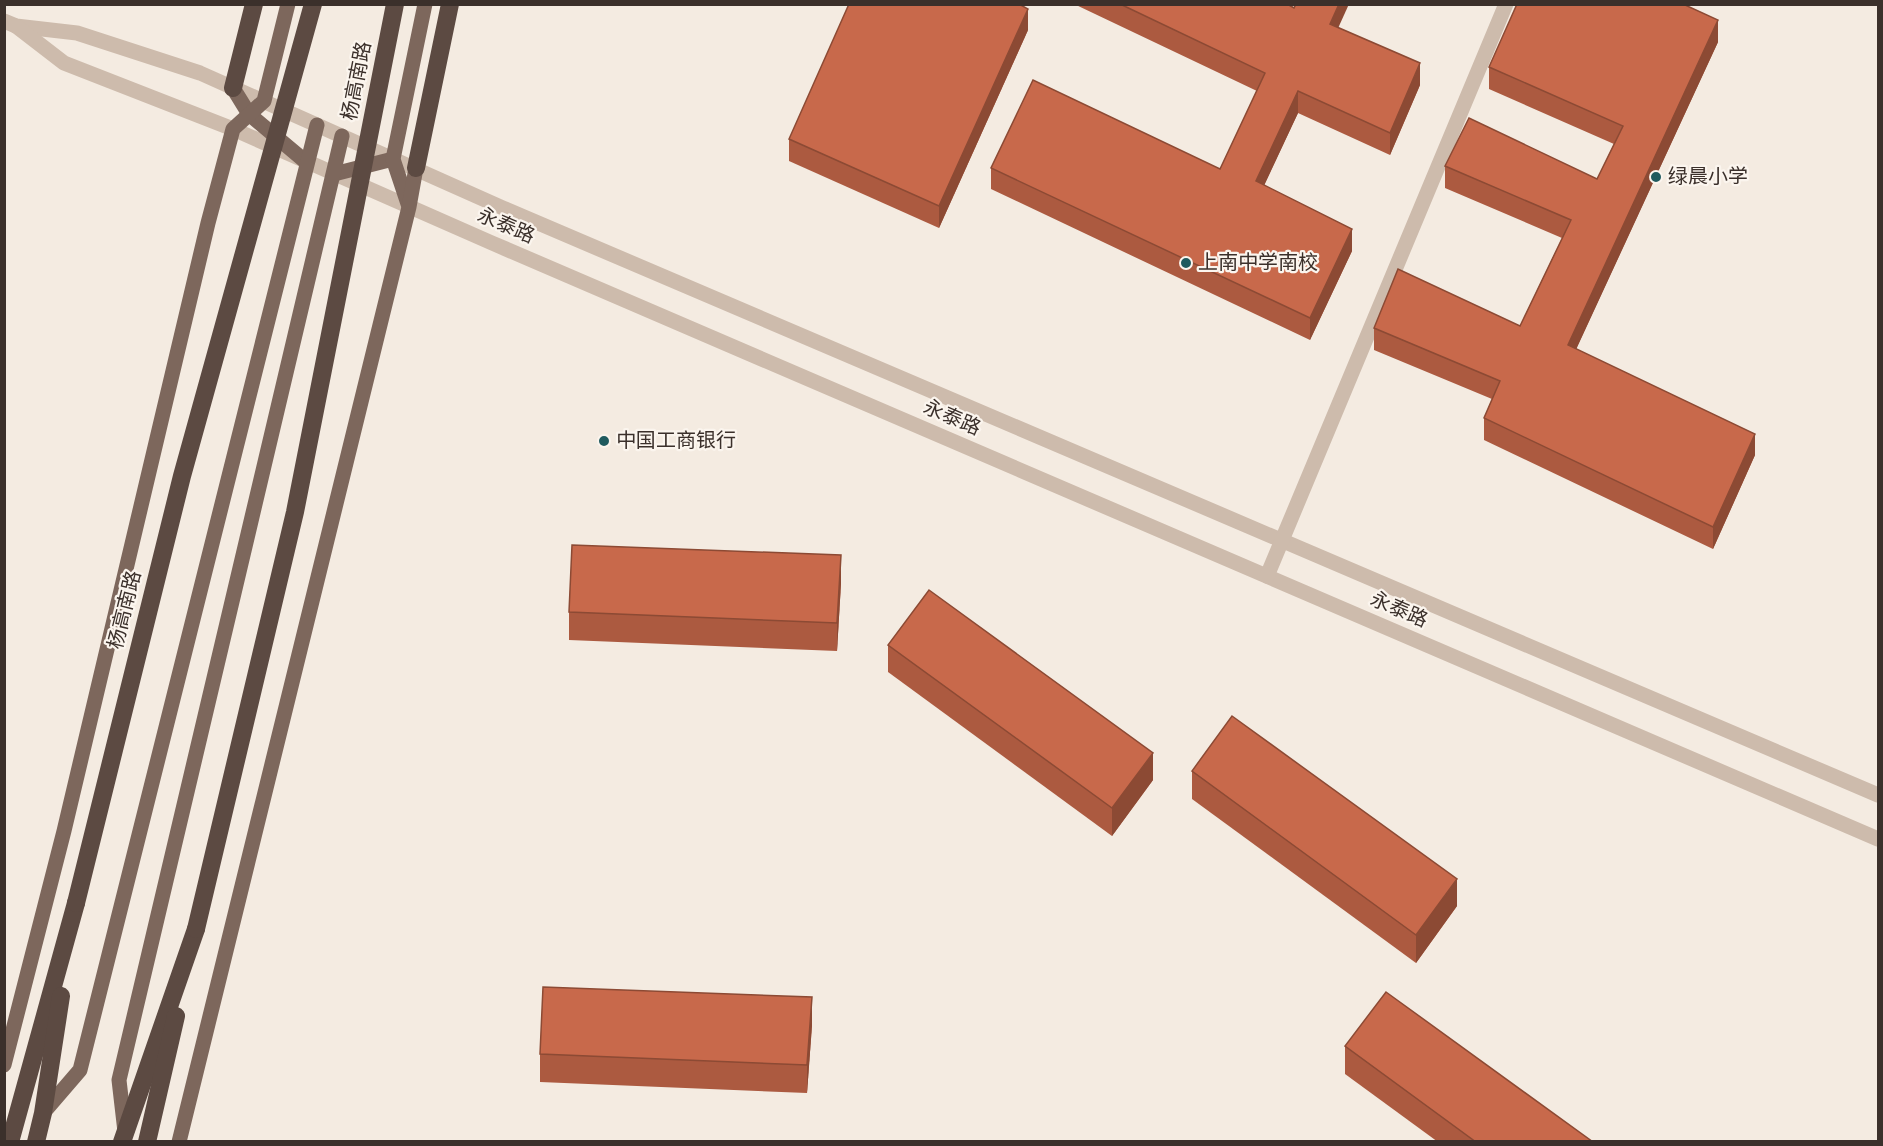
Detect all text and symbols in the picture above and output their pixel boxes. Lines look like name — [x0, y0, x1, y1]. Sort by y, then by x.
street label: 杨高南路 — [338, 39, 376, 123]
place label: 绿晨小学 — [1668, 165, 1748, 189]
marker: 绿晨小学 — [1649, 170, 1663, 184]
street label: 永泰路 — [474, 203, 538, 249]
place label: 上南中学南校 — [1198, 251, 1318, 275]
marker: 上南中学南校 — [1179, 256, 1193, 270]
street label: 永泰路 — [920, 395, 984, 441]
place label: 中国工商银行 — [616, 429, 736, 453]
marker: 中国工商银行 — [597, 434, 611, 448]
street label: 杨高南路 — [104, 568, 146, 652]
street label: 永泰路 — [1367, 587, 1431, 633]

